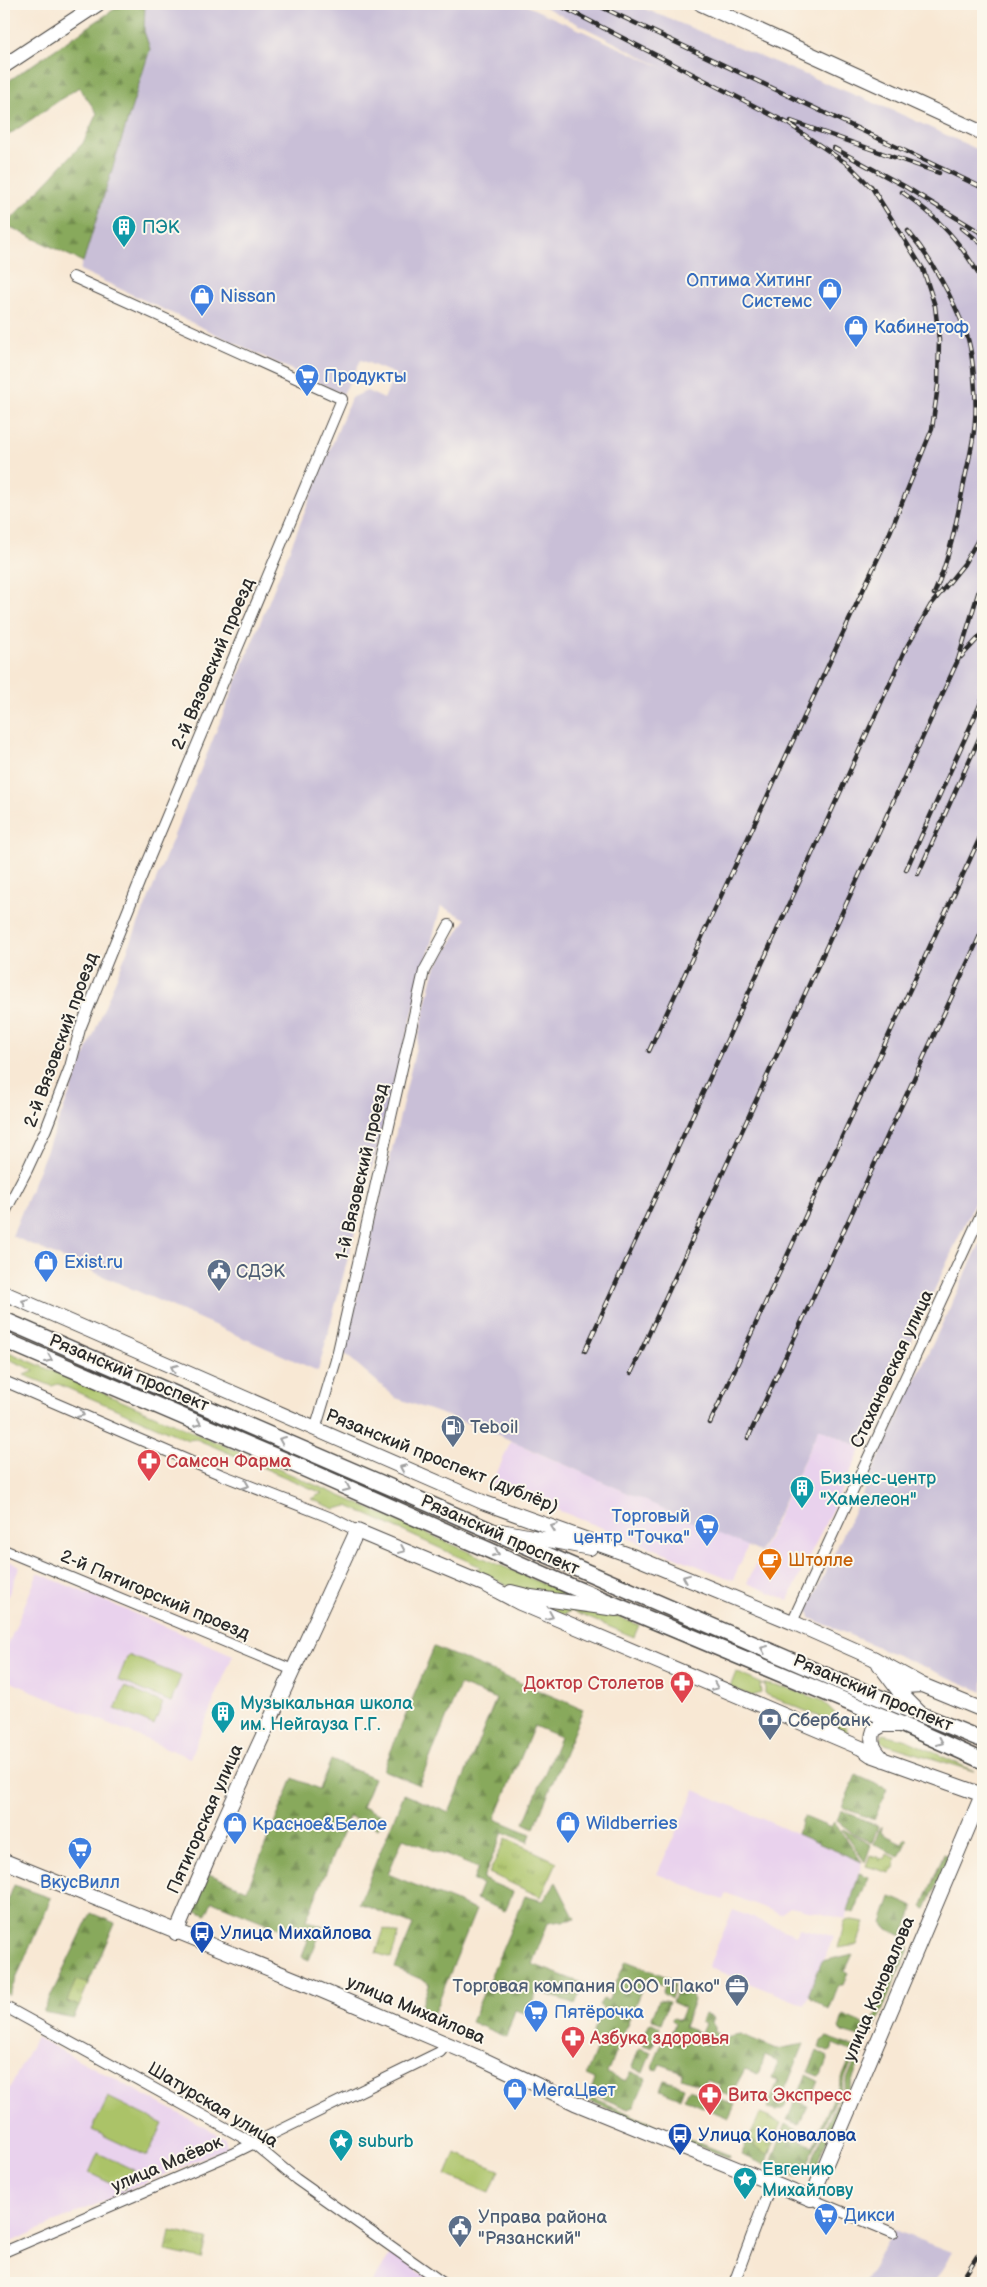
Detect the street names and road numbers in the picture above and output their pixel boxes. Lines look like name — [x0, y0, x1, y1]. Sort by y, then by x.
street label: 2-й Вязовский проезд — [167, 575, 259, 753]
street label: 2-й Вязовский проезд — [20, 950, 102, 1130]
street label: 1-й Вязовский проезд — [331, 1082, 393, 1262]
street label: Стахановская улица — [846, 1286, 938, 1451]
street label: Рязанский проспект — [46, 1330, 213, 1416]
street label: Рязанский проспект (дублёр) — [323, 1405, 561, 1517]
street label: Рязанский проспект — [417, 1490, 583, 1580]
street label: 2-й Пятигорский проезд — [57, 1546, 253, 1644]
street label: Рязанский проспект — [790, 1650, 957, 1736]
street label: Пятигорская улица — [163, 1741, 248, 1897]
street label: улица Коновалова — [839, 1913, 919, 2064]
street label: улица Михайлова — [344, 1971, 489, 2049]
street label: Шатурская улица — [144, 2058, 282, 2152]
street label: улица Маёвок — [108, 2131, 226, 2197]

